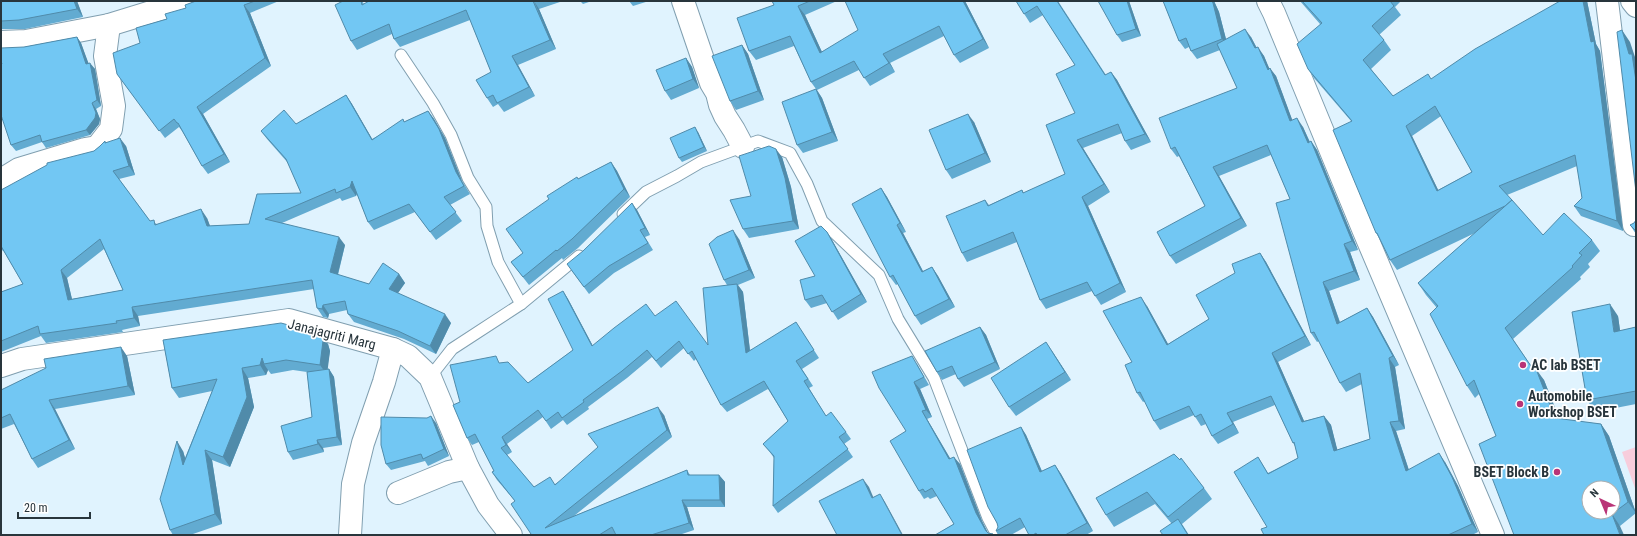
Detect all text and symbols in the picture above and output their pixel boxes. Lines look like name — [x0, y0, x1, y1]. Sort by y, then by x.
street label: Janajagriti Marg — [286, 315, 378, 353]
place label: AC lab BSET — [1531, 357, 1601, 373]
marker: AC lab BSET — [1518, 360, 1528, 370]
place label: Automobile Workshop BSET — [1528, 388, 1617, 420]
marker: Automobile Workshop BSET — [1515, 399, 1525, 409]
place label: BSET Block B — [1474, 464, 1549, 480]
marker: BSET Block B — [1552, 467, 1562, 477]
north arrow — [1581, 480, 1621, 520]
text: N — [1587, 486, 1602, 500]
scale bar — [18, 494, 90, 520]
text: 20 m — [24, 501, 48, 515]

